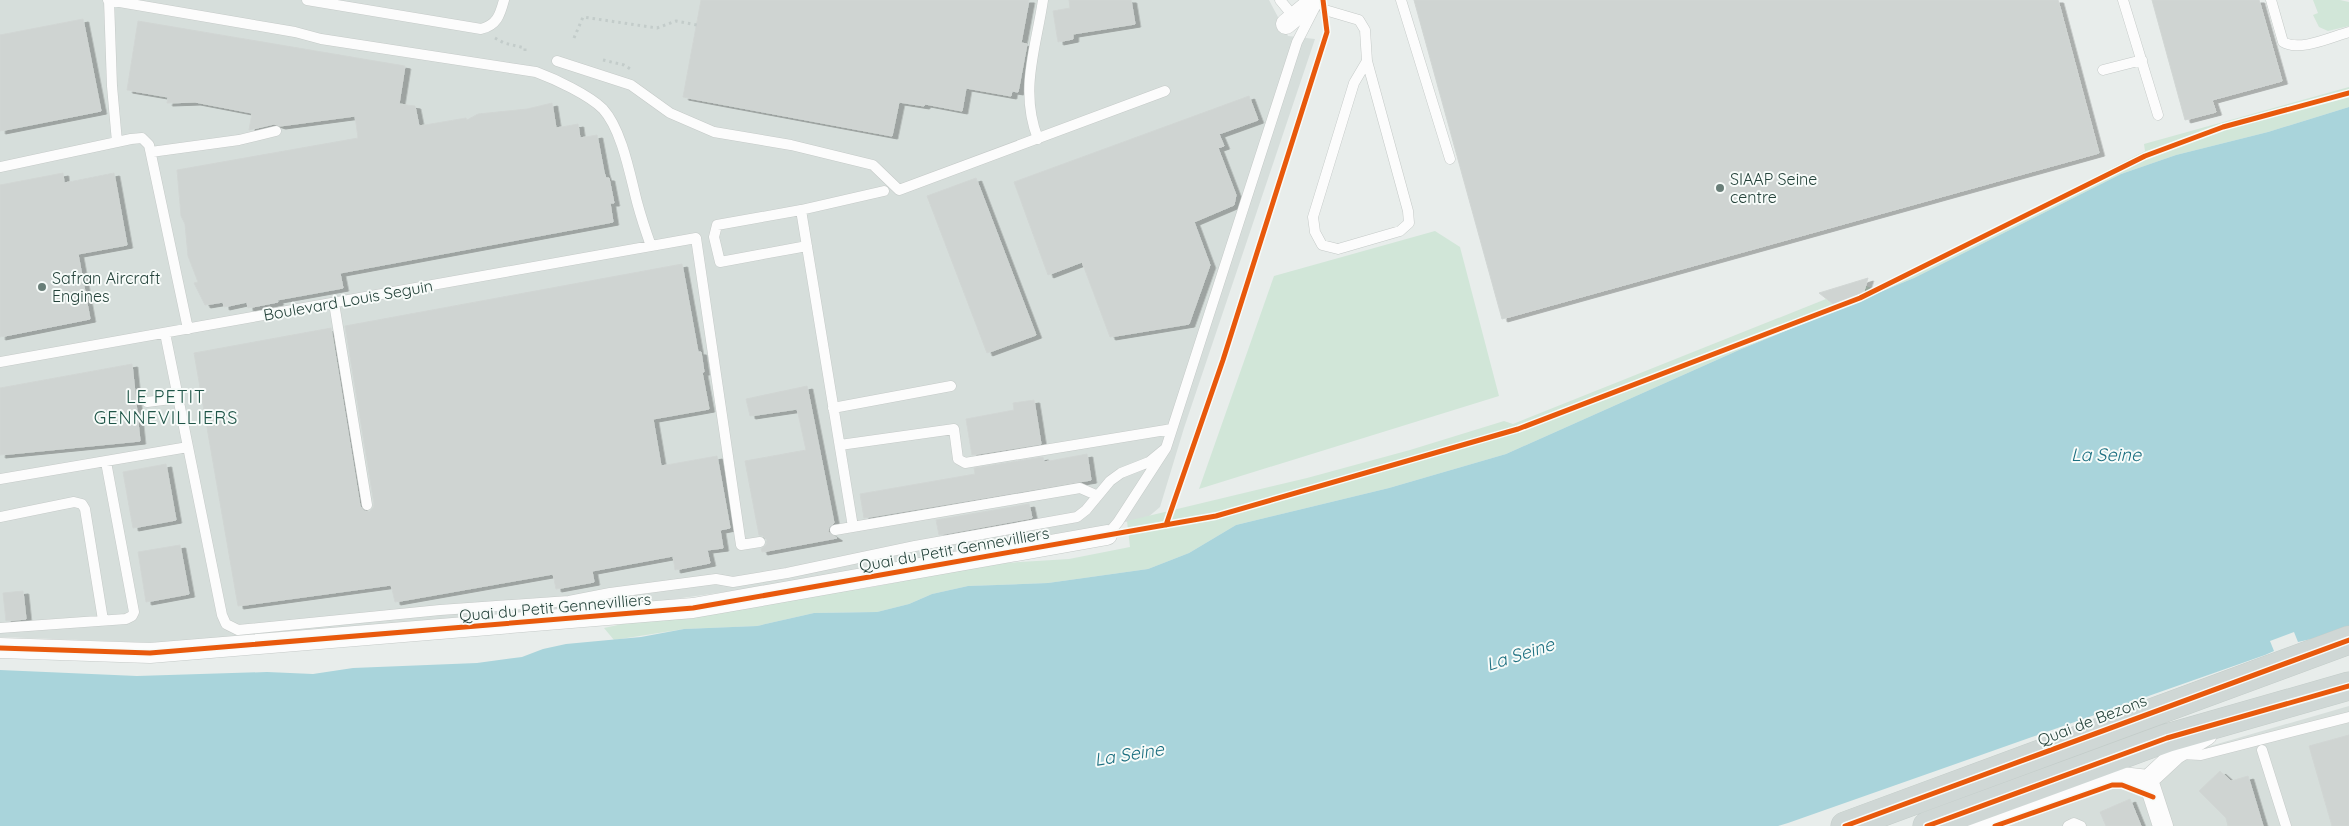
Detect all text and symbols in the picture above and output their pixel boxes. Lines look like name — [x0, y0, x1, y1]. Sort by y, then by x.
place label: SIAAP Seine centre — [1730, 169, 1817, 207]
marker: SIAAP Seine centre — [1714, 182, 1726, 194]
place label: Safran Aircraft Engines — [52, 268, 161, 306]
street label: Boulevard Louis Seguin — [262, 275, 434, 325]
marker: Safran Aircraft Engines — [36, 281, 48, 293]
district label: LE PETIT GENNEVILLIERS — [94, 385, 238, 429]
water label: La Seine — [2071, 443, 2142, 466]
street label: Quai du Petit Gennevilliers — [857, 522, 1051, 576]
street label: Quai du Petit Gennevilliers — [458, 589, 652, 625]
water label: La Seine — [1483, 632, 1558, 676]
street label: Quai de Bezons — [2035, 690, 2149, 750]
water label: La Seine — [1093, 737, 1166, 771]

